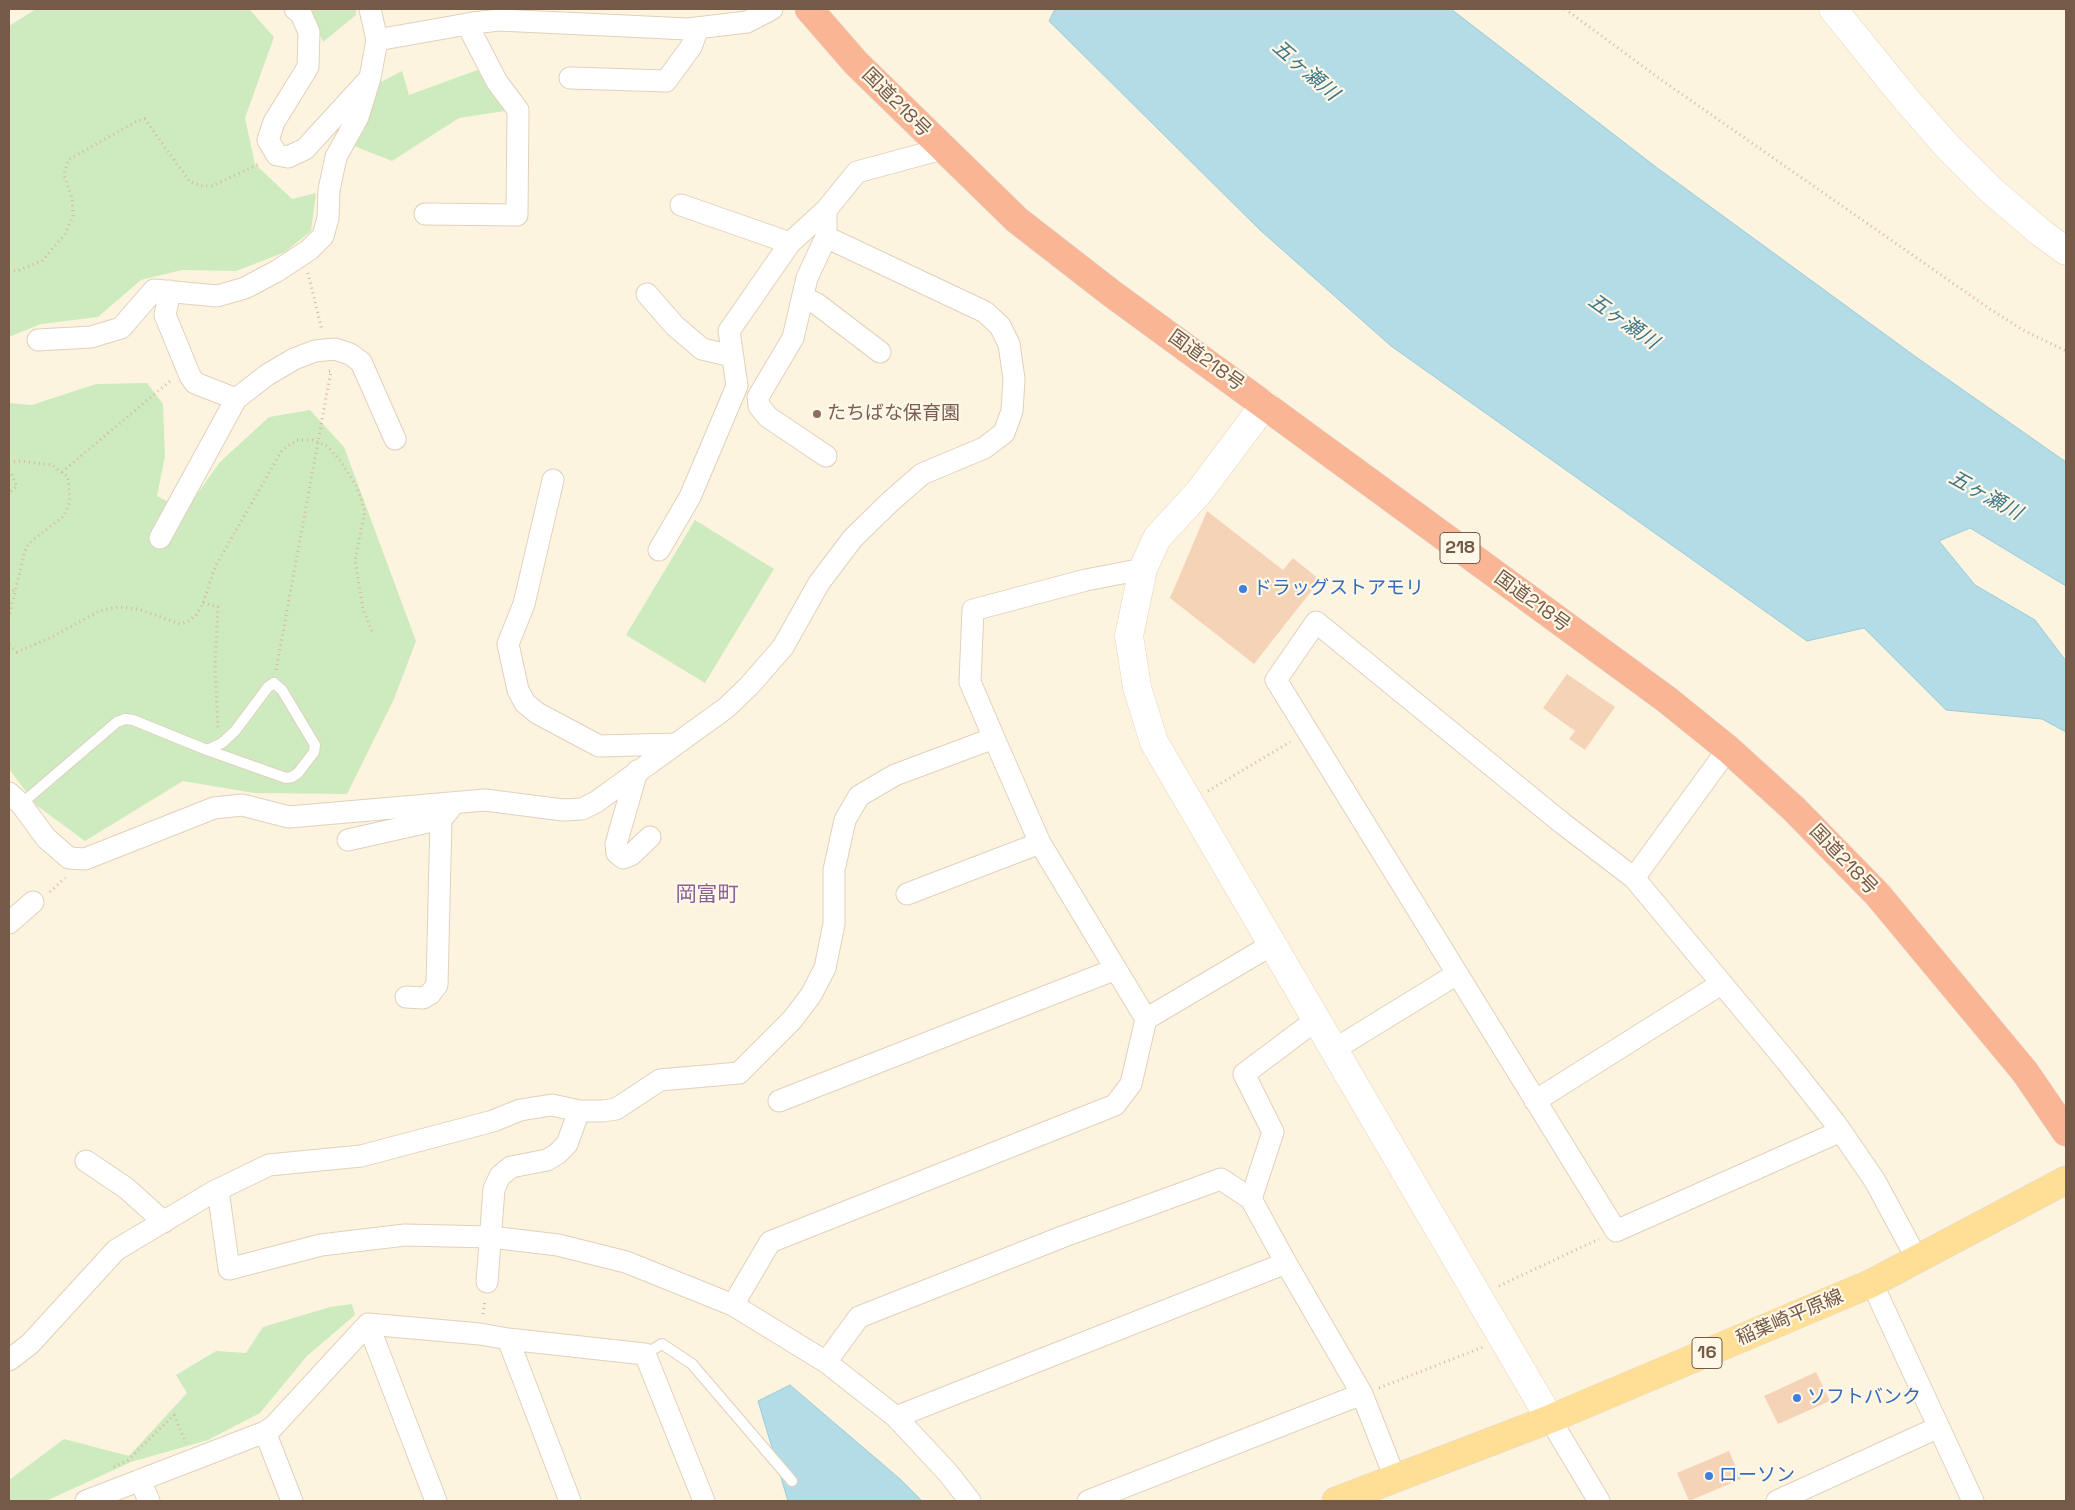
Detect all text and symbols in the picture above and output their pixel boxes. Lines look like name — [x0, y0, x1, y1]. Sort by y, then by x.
water label: 五ヶ瀬川 — [1267, 36, 1343, 106]
street label: 国道218号 — [857, 64, 935, 142]
water label: 五ヶ瀬川 — [1583, 289, 1663, 355]
street label: 国道218号 — [1164, 326, 1248, 396]
place label: たちばな保育園 — [827, 403, 960, 425]
marker: たちばな保育園 — [811, 408, 823, 420]
water label: 五ヶ瀬川 — [1944, 466, 2026, 526]
road number: 218 — [1440, 532, 1480, 564]
street label: 国道218号 — [1490, 567, 1574, 637]
place label: ドラッグストアモリ — [1253, 578, 1424, 600]
marker: ドラッグストアモリ — [1237, 583, 1249, 595]
street label: 国道218号 — [1804, 820, 1882, 900]
district label: 岡富町 — [676, 882, 738, 908]
street label: 稲葉崎平原線 — [1733, 1285, 1847, 1351]
road number: 16 — [1692, 1338, 1722, 1369]
place label: ソフトバンク — [1807, 1387, 1921, 1409]
marker: ソフトバンク — [1791, 1392, 1803, 1404]
place label: ローソン — [1719, 1465, 1795, 1487]
marker: ローソン — [1703, 1470, 1715, 1482]

